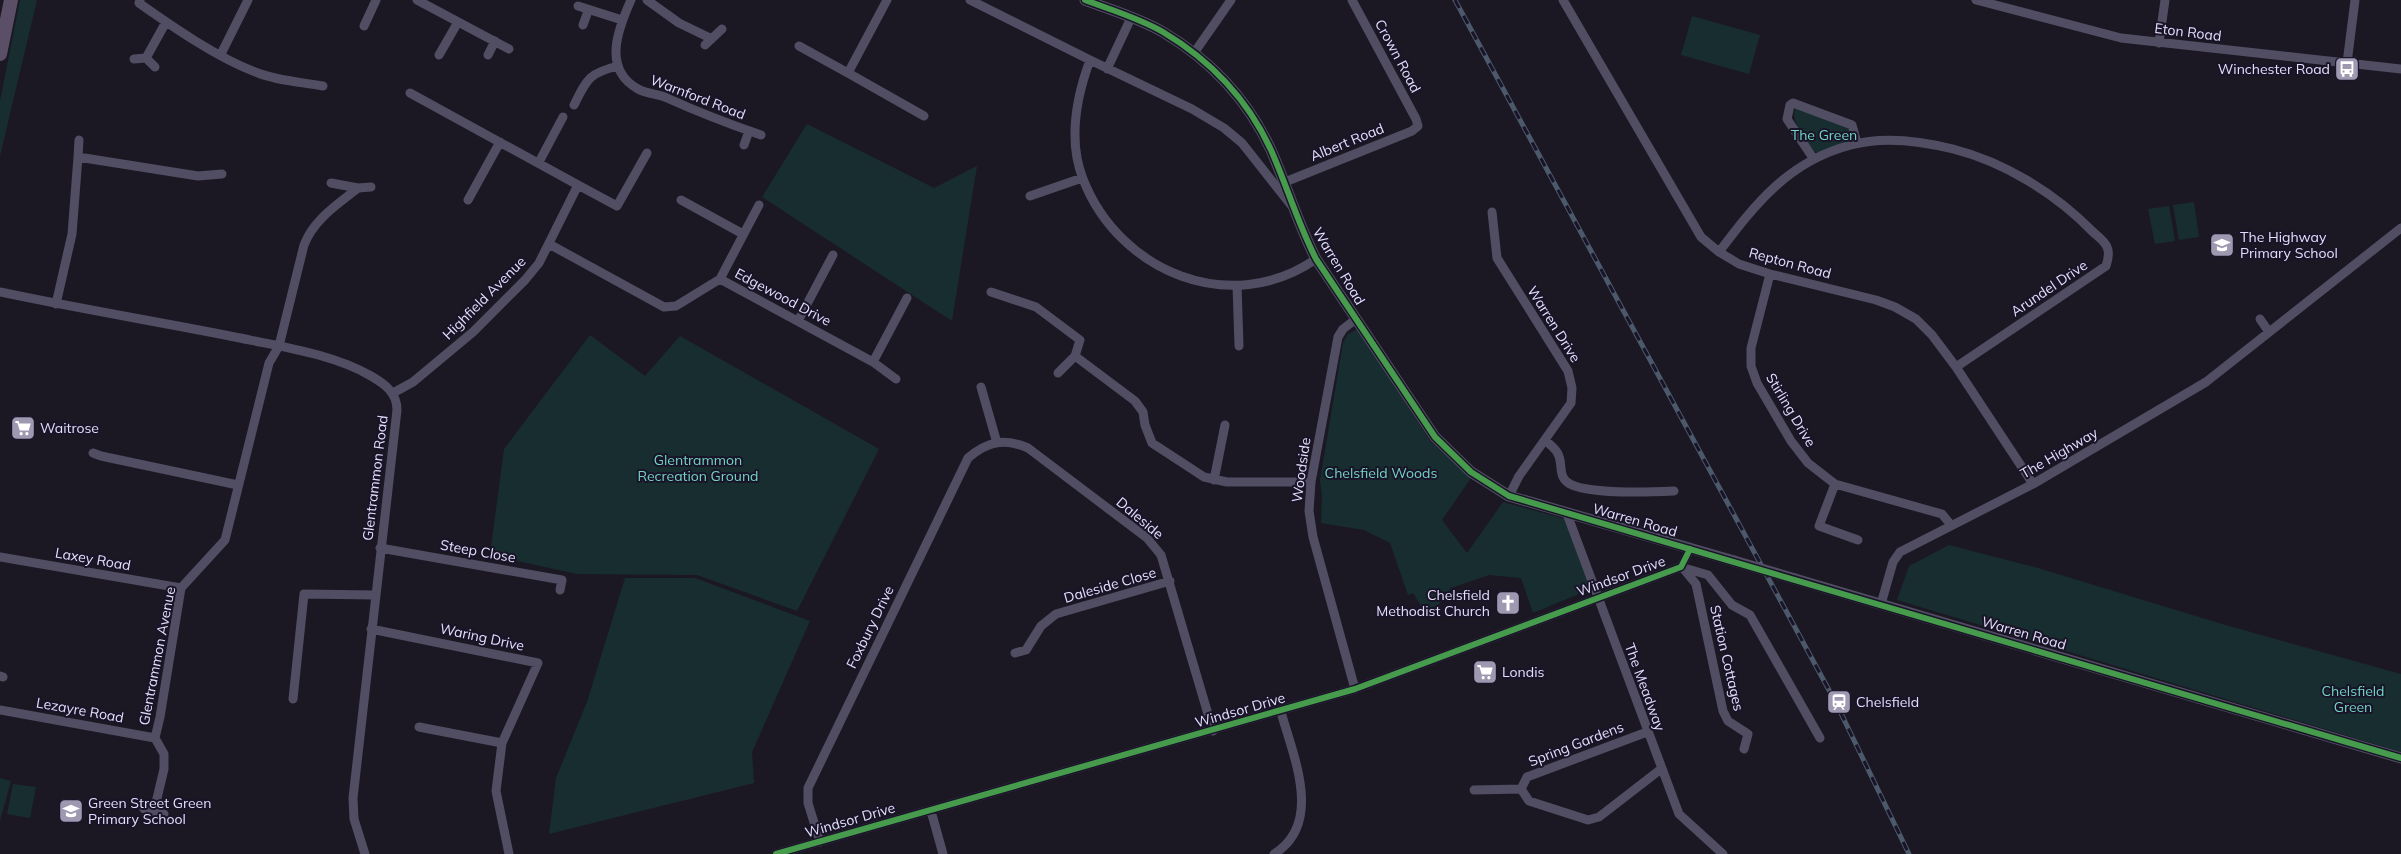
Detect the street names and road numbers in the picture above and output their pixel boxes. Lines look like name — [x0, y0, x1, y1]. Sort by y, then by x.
street label: Crown Road — [1371, 16, 1425, 96]
street label: Eton Road — [2154, 19, 2222, 45]
street label: Warnford Road — [648, 71, 748, 123]
street label: Albert Road — [1307, 119, 1387, 165]
street label: Warren Road — [1309, 224, 1369, 308]
street label: Repton Road — [1747, 243, 1833, 283]
street label: Highfield Avenue — [439, 253, 529, 343]
street label: Arundel Drive — [2007, 256, 2091, 320]
street label: Edgewood Drive — [732, 264, 834, 330]
street label: Warren Drive — [1523, 283, 1585, 365]
street label: Stirling Drive — [1762, 370, 1820, 450]
street label: Glentrammon Road — [358, 414, 392, 542]
street label: The Highway — [2017, 423, 2101, 482]
street label: Woodside — [1288, 436, 1314, 504]
street label: Daleside — [1113, 493, 1167, 543]
street label: Warren Road — [1591, 499, 1679, 541]
street label: Steep Close — [439, 536, 517, 566]
street label: Laxey Road — [54, 544, 132, 574]
street label: Windsor Drive — [1574, 552, 1668, 600]
street label: Daleside Close — [1062, 563, 1158, 607]
street label: Foxbury Drive — [842, 583, 898, 671]
street label: Glentrammon Avenue — [135, 585, 179, 727]
street label: Station Cottages — [1706, 603, 1748, 713]
street label: Warren Road — [1980, 612, 2068, 654]
street label: Waring Drive — [438, 619, 526, 655]
street label: The Meadway — [1621, 641, 1669, 734]
street label: Windsor Drive — [1193, 689, 1287, 731]
street label: Lezayre Road — [35, 693, 125, 727]
street label: Spring Gardens — [1526, 718, 1626, 770]
street label: Windsor Drive — [803, 799, 897, 841]

